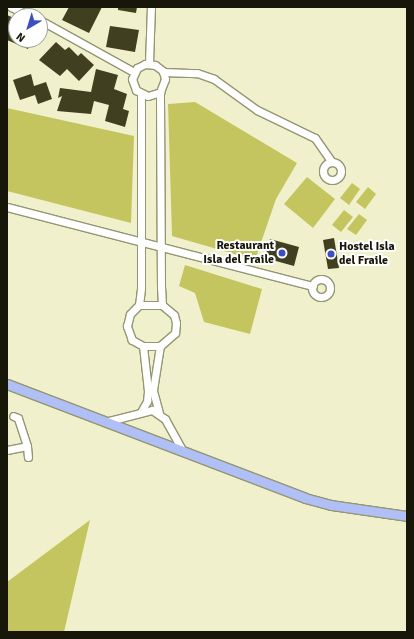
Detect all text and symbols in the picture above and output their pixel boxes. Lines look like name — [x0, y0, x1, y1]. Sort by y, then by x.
north arrow — [8, 8, 48, 48]
text: N — [14, 30, 28, 45]
place label: Restaurant Isla del Fraile — [203, 239, 274, 267]
place label: Hostel Isla del Fraile — [339, 240, 395, 268]
marker: Restaurant Isla del Fraile — [277, 248, 287, 258]
marker: Hostel Isla del Fraile — [326, 249, 336, 259]

